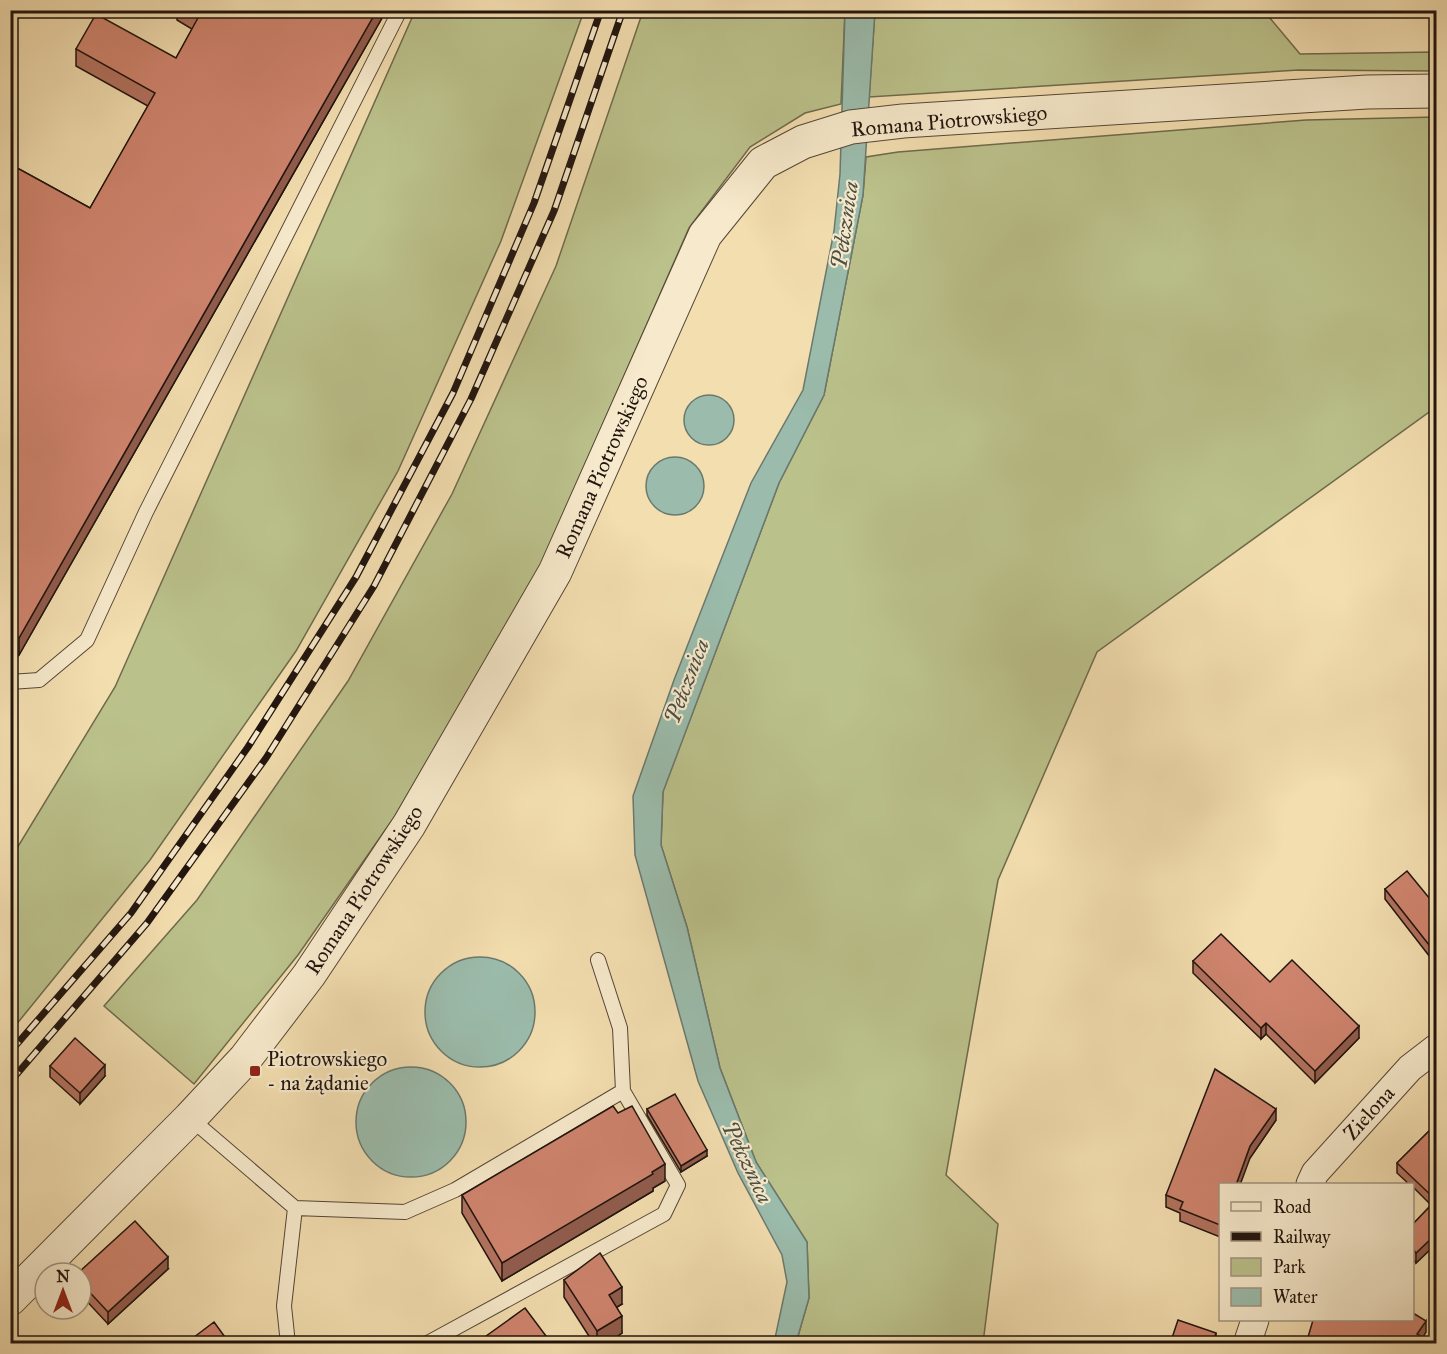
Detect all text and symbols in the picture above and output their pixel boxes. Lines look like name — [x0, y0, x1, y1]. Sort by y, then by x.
street label: Romana Piotrowskiego — [850, 99, 1048, 143]
water label: Pełcznica — [825, 180, 864, 271]
street label: Romana Piotrowskiego — [550, 372, 654, 562]
water label: Pełcznica — [658, 635, 715, 727]
street label: Romana Piotrowskiego — [299, 800, 429, 980]
place label: Piotrowskiego - na żądanie — [267, 1046, 388, 1096]
marker: Piotrowskiego - na żądanie — [248, 1064, 262, 1078]
street label: Zielona — [1338, 1080, 1400, 1146]
water label: Pełcznica — [716, 1117, 779, 1208]
legend — [1219, 1183, 1414, 1321]
text: Road — [1273, 1196, 1311, 1218]
text: Railway — [1273, 1226, 1331, 1248]
text: Park — [1273, 1256, 1306, 1278]
north arrow — [33, 1261, 93, 1321]
text: N — [56, 1267, 70, 1286]
text: Water — [1273, 1286, 1318, 1308]

